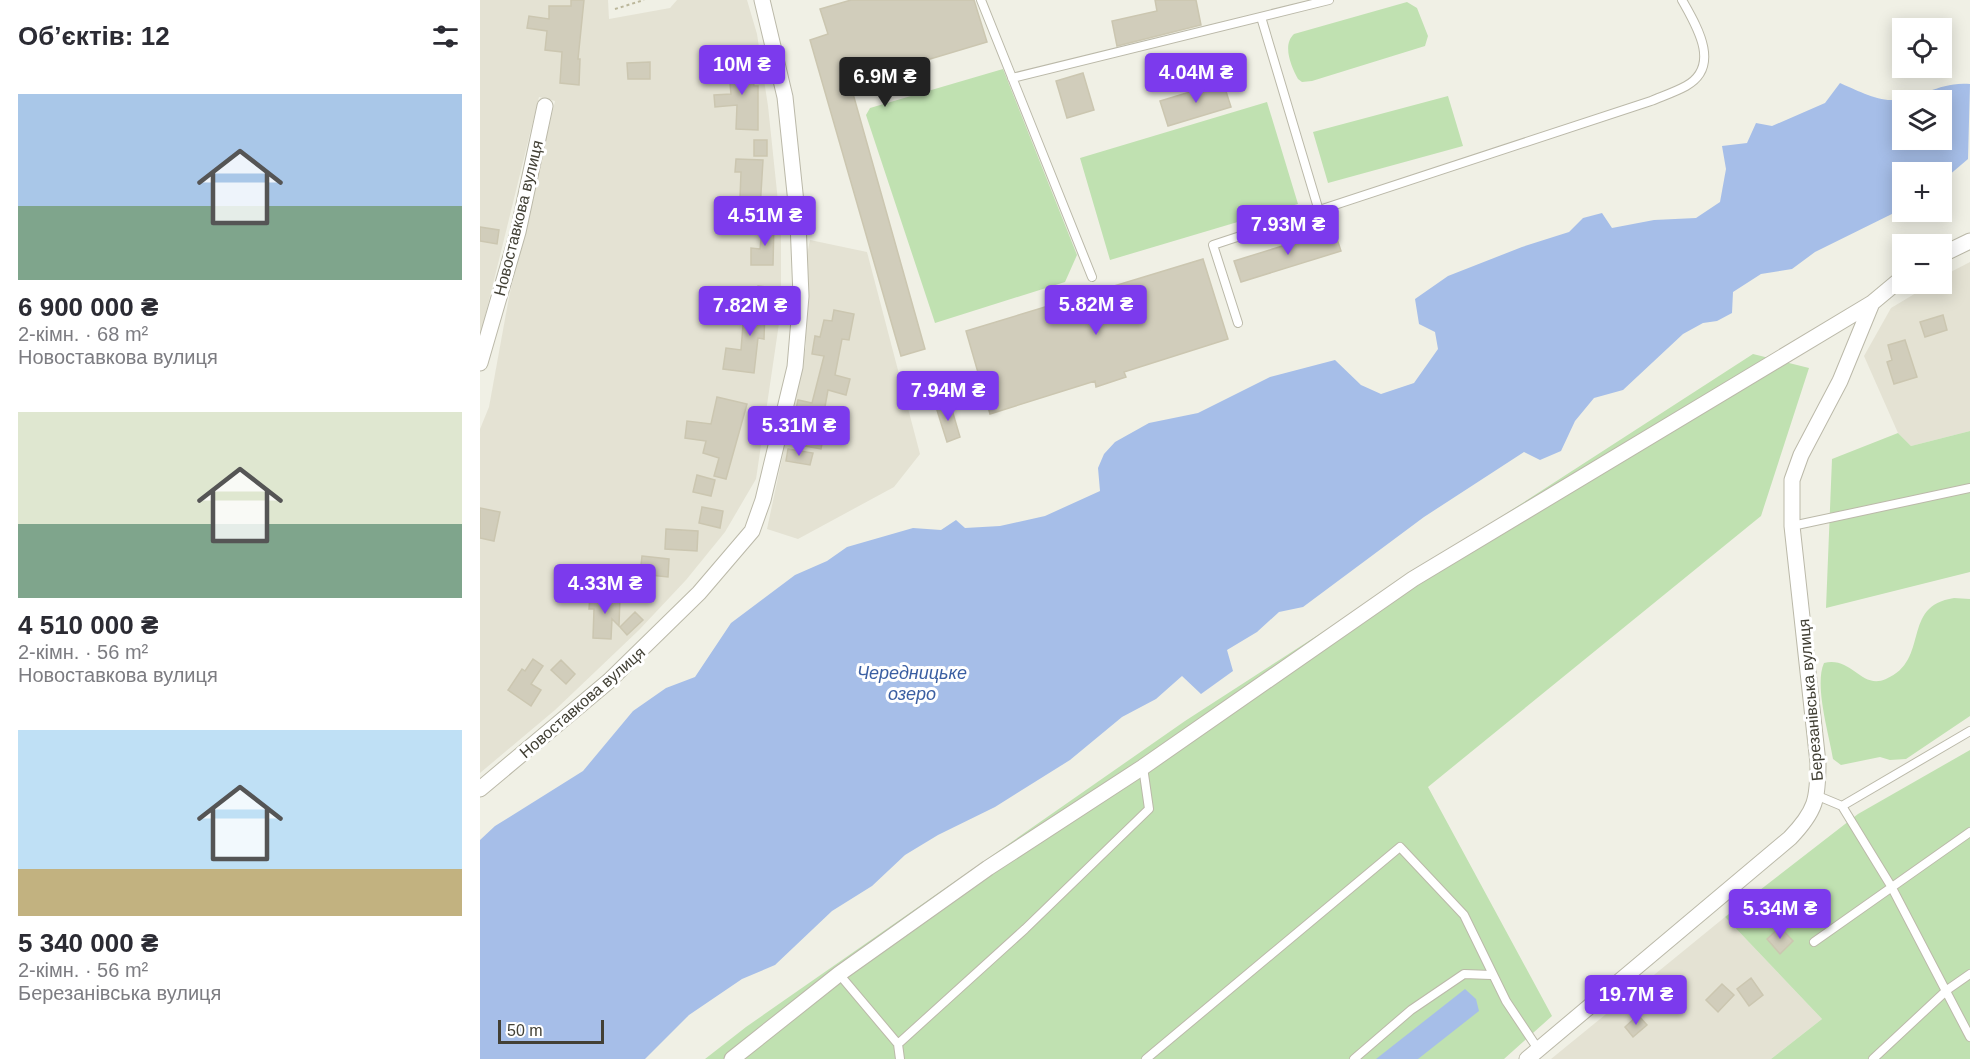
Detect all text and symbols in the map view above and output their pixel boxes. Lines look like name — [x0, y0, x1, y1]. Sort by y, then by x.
map controls — [1892, 18, 1952, 294]
button: locate — [1892, 18, 1952, 78]
icon: filters — [429, 20, 462, 53]
text: Об’єктів: 12 — [18, 21, 170, 51]
pin: 10M ₴ — [700, 45, 784, 96]
text: 10M ₴ — [713, 53, 771, 75]
pin: 4.04M ₴ — [1141, 53, 1251, 104]
pin: 6.9M ₴ — [836, 57, 934, 108]
text: 4.04M ₴ — [1159, 61, 1233, 83]
text: 6.9M ₴ — [853, 65, 917, 87]
button: layers — [1892, 90, 1952, 150]
icon: home — [186, 133, 294, 241]
street label: Новоставкова вулиця — [491, 139, 546, 298]
button: + — [1892, 162, 1952, 222]
pin: 4.51M ₴ — [710, 196, 820, 247]
text: 4.51M ₴ — [728, 204, 802, 226]
pin: 7.93M ₴ — [1233, 205, 1343, 256]
text: 7.93M ₴ — [1251, 213, 1325, 235]
button: − — [1892, 234, 1952, 294]
pin: 5.82M ₴ — [1041, 285, 1151, 336]
pin: 7.82M ₴ — [695, 286, 805, 337]
text: 6 900 000 ₴ — [18, 292, 158, 322]
text: 5.82M ₴ — [1059, 293, 1133, 315]
text: 7.82M ₴ — [713, 294, 787, 316]
text: 2-кімн. · 68 m² — [18, 323, 148, 345]
text: Новоставкова вулиця — [18, 346, 218, 368]
pin: 7.94M ₴ — [893, 371, 1003, 422]
text: 7.94M ₴ — [911, 379, 985, 401]
pin: 5.31M ₴ — [744, 406, 854, 457]
text: 5.31M ₴ — [762, 414, 836, 436]
icon: home — [186, 451, 294, 559]
pin: 4.33M ₴ — [550, 564, 660, 615]
text: 4.33M ₴ — [568, 572, 642, 594]
text: 4 510 000 ₴ — [18, 610, 158, 640]
street label: Березанівська вулиця — [1795, 618, 1826, 782]
text: 2-кімн. · 56 m² — [18, 641, 148, 663]
street label: Новоставкова вулиця — [516, 644, 648, 761]
water label: Чередницьке озеро — [857, 663, 967, 704]
text: Новоставкова вулиця — [18, 664, 218, 686]
icon: home — [186, 769, 294, 877]
pin: 5.34M ₴ — [1725, 889, 1835, 940]
text: 5.34M ₴ — [1743, 897, 1817, 919]
text: 5 340 000 ₴ — [18, 928, 158, 958]
text: 2-кімн. · 56 m² — [18, 959, 148, 981]
pin: 19.7M ₴ — [1581, 975, 1691, 1026]
text: Березанівська вулиця — [18, 982, 221, 1004]
text: 19.7M ₴ — [1599, 983, 1673, 1005]
scale bar — [498, 1017, 604, 1044]
text: 50 m — [507, 1022, 543, 1039]

